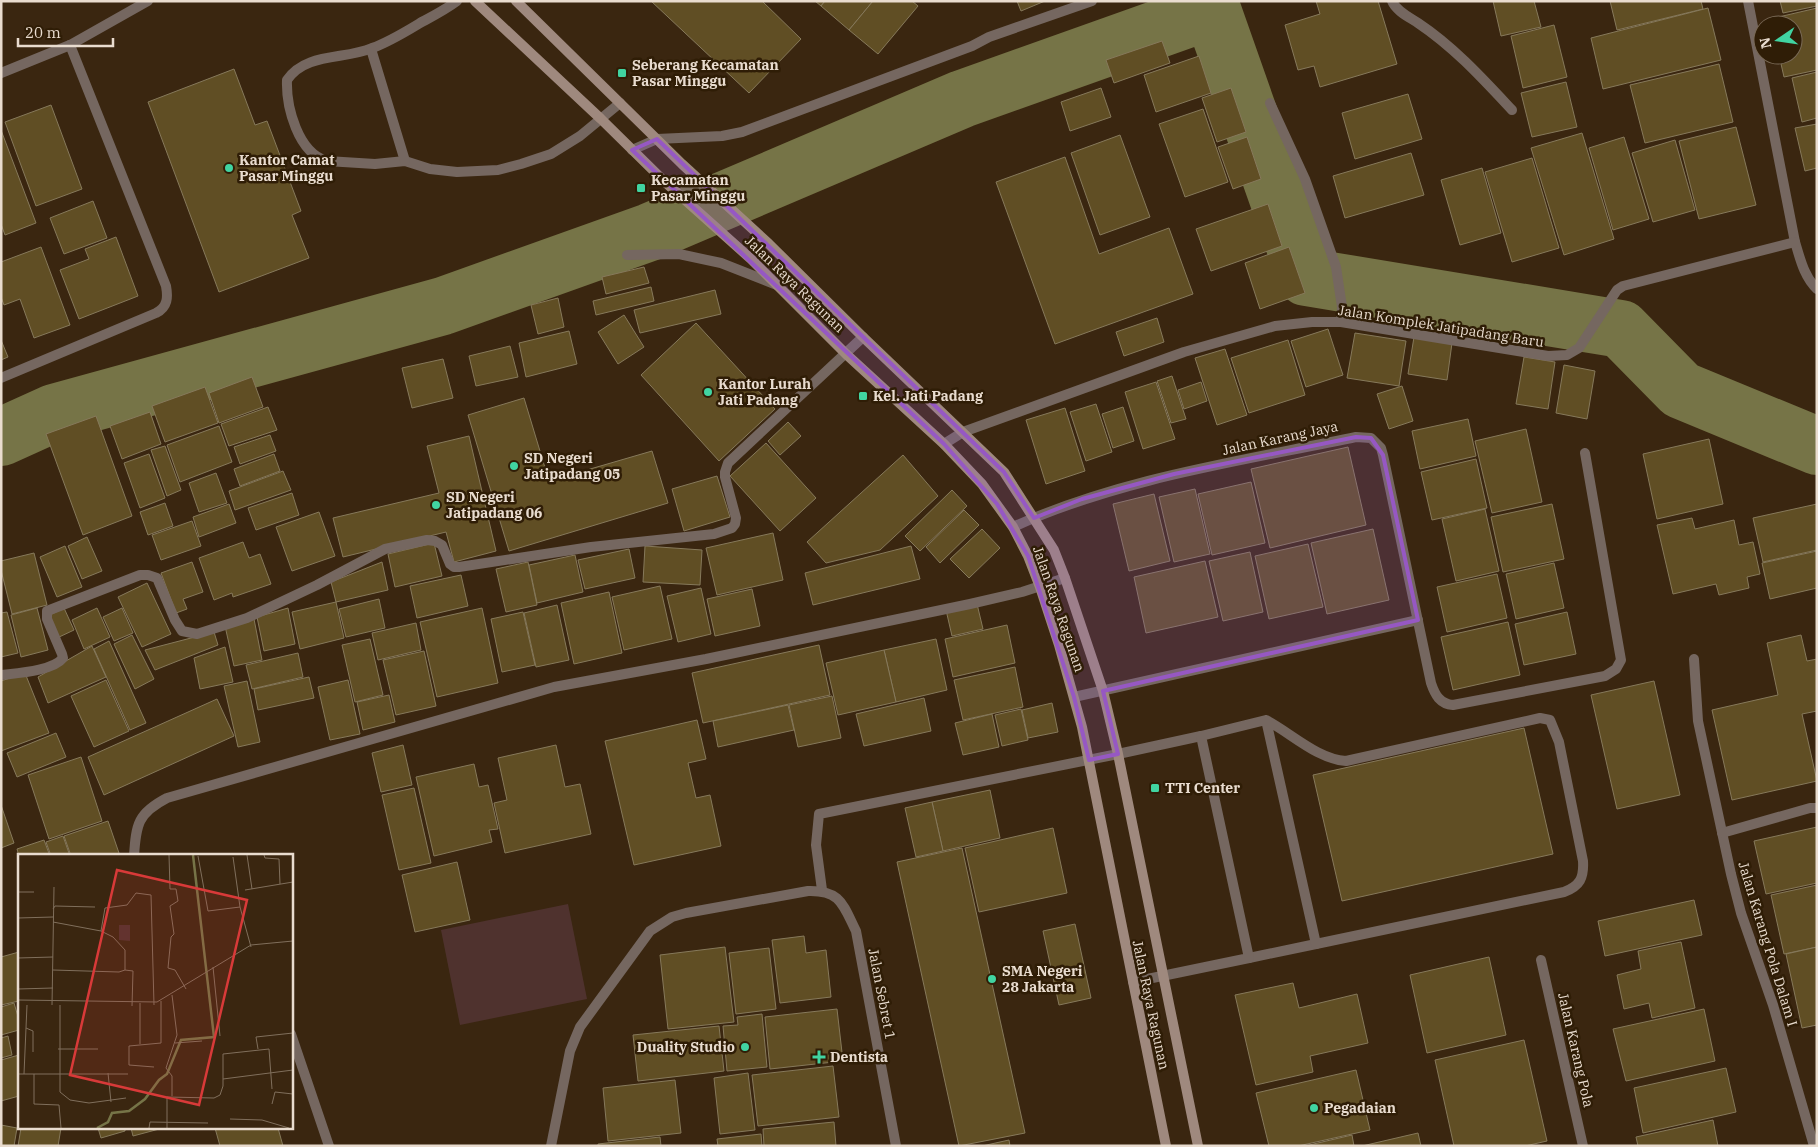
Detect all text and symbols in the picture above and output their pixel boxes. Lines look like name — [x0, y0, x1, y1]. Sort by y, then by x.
scale bar — [18, 15, 112, 47]
north arrow — [1753, 15, 1803, 65]
text: 20 m — [25, 23, 61, 42]
text: N — [1755, 36, 1775, 50]
place label: Seberang Kecamatan Pasar Minggu — [632, 56, 779, 90]
marker: Seberang Kecamatan Pasar Minggu — [616, 67, 628, 79]
place label: Kantor Camat Pasar Minggu — [239, 151, 334, 185]
marker: Kantor Camat Pasar Minggu — [223, 162, 235, 174]
place label: Kecamatan Pasar Minggu — [651, 171, 745, 205]
marker: Kecamatan Pasar Minggu — [635, 182, 647, 194]
street label: Jalan Raya Ragunan — [741, 232, 849, 336]
street label: Jalan Komplek Jatipadang Baru — [1337, 301, 1546, 351]
place label: Kantor Lurah Jati Padang — [718, 375, 811, 409]
marker: Kantor Lurah Jati Padang — [702, 386, 714, 398]
place label: Kel. Jati Padang — [873, 387, 984, 405]
marker: Kel. Jati Padang — [857, 390, 869, 402]
street label: Jalan Karang Jaya — [1221, 417, 1340, 459]
place label: SD Negeri Jatipadang 05 — [524, 449, 620, 483]
marker: SD Negeri Jatipadang 05 — [508, 460, 520, 472]
place label: SD Negeri Jatipadang 06 — [446, 488, 542, 522]
marker: SD Negeri Jatipadang 06 — [430, 499, 442, 511]
street label: Jalan Raya Ragunan — [1029, 544, 1089, 674]
place label: TTI Center — [1165, 779, 1240, 797]
marker: TTI Center — [1149, 782, 1161, 794]
inset map — [18, 854, 292, 1130]
street label: Jalan Karang Pola Dalam I — [1734, 859, 1802, 1029]
street label: Jalan Raya Ragunan — [1128, 939, 1174, 1071]
street label: Jalan Sebret 1 — [864, 947, 900, 1041]
place label: SMA Negeri 28 Jakarta — [1002, 962, 1083, 996]
marker: SMA Negeri 28 Jakarta — [986, 973, 998, 985]
street label: Jalan Karang Pola — [1554, 991, 1598, 1109]
place label: Duality Studio — [637, 1038, 735, 1056]
marker: Duality Studio — [739, 1041, 751, 1053]
place label: Dentista — [830, 1048, 888, 1066]
marker: Dentista — [812, 1050, 826, 1064]
place label: Pegadaian — [1324, 1099, 1396, 1117]
marker: Pegadaian — [1308, 1102, 1320, 1114]

